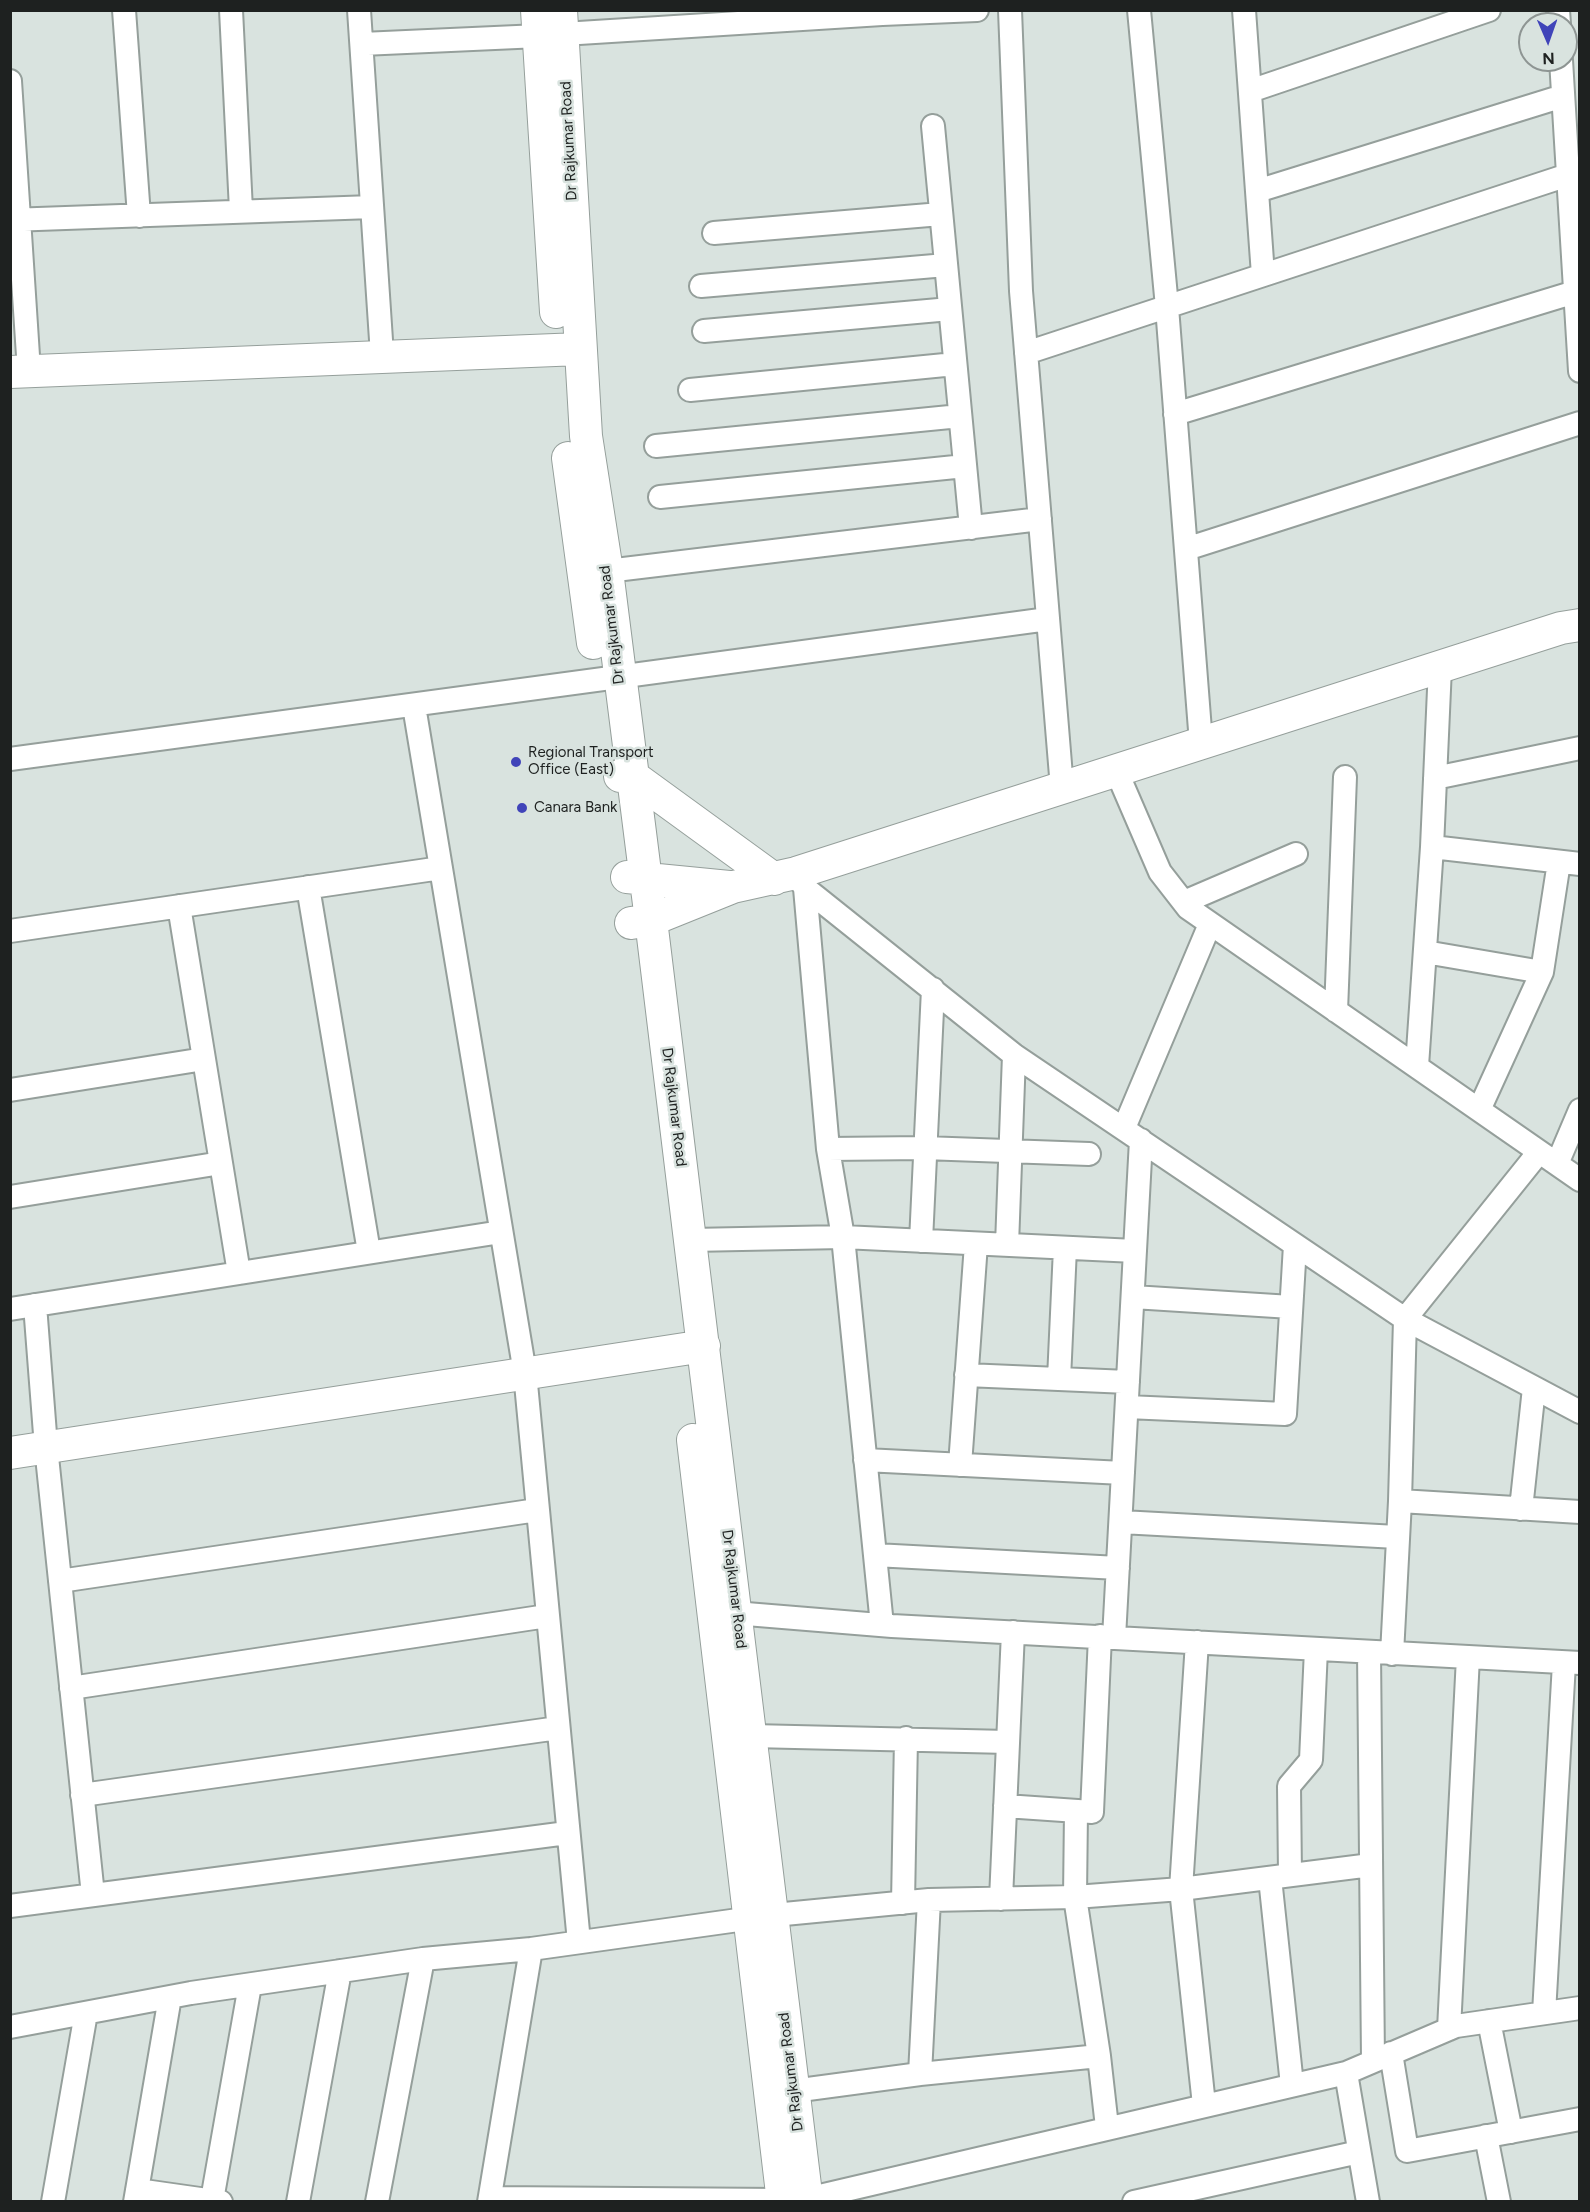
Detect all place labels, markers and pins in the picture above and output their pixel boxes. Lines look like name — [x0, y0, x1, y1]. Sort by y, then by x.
place label: Regional Transport Office (East) — [528, 744, 654, 779]
marker: Regional Transport Office (East) — [509, 755, 523, 769]
place label: Canara Bank — [534, 799, 617, 817]
marker: Canara Bank — [515, 801, 529, 815]

